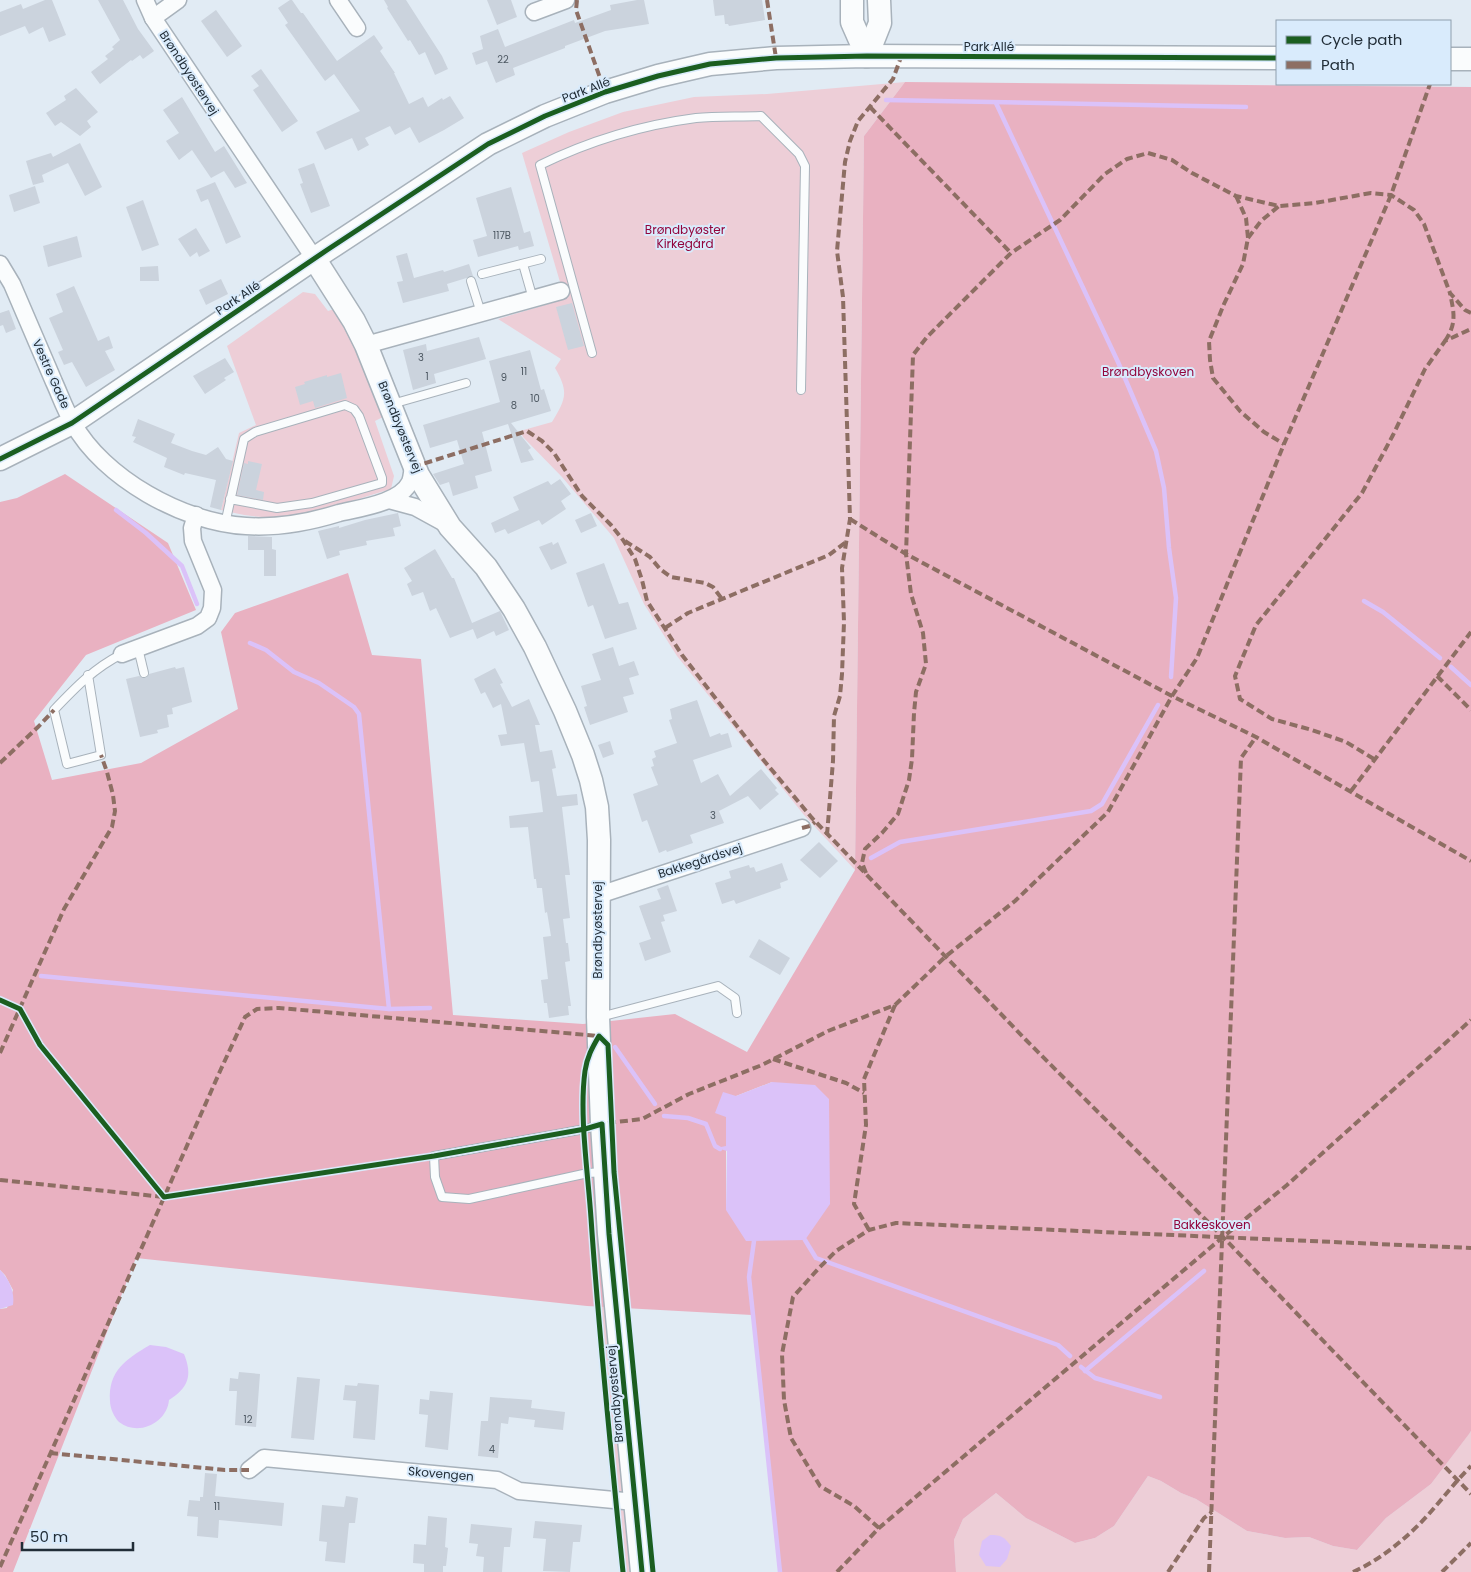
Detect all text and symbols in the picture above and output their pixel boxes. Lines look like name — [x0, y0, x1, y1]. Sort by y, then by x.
legend — [1276, 20, 1451, 85]
street label: Brøndbyøstervej — [156, 27, 223, 118]
text: Cycle path — [1321, 29, 1402, 50]
street label: Park Allé — [964, 38, 1014, 55]
house number: 22 — [497, 52, 509, 67]
text: Path — [1321, 54, 1355, 75]
street label: Park Allé — [559, 73, 612, 106]
park label: Brøndbyøster Kirkegård — [645, 221, 726, 252]
house number: 117B — [493, 228, 511, 243]
street label: Park Allé — [212, 276, 263, 319]
street label: Vestre Gade — [29, 336, 74, 411]
house number: 3 — [418, 350, 424, 365]
park label: Brøndbyskoven — [1102, 363, 1194, 380]
house number: 11 — [521, 364, 527, 379]
house number: 1 — [425, 369, 429, 384]
house number: 9 — [501, 370, 507, 385]
street label: Brøndbyøstervej — [374, 378, 427, 475]
house number: 10 — [530, 391, 540, 406]
house number: 8 — [511, 398, 517, 413]
house number: 3 — [710, 808, 716, 823]
street label: Bakkegårdsvej — [656, 839, 744, 882]
street label: Brøndbyøstervej — [589, 881, 606, 979]
park label: Bakkeskoven — [1173, 1216, 1251, 1233]
street label: Brøndbyøstervej — [602, 1345, 627, 1443]
house number: 12 — [244, 1412, 253, 1427]
house number: 4 — [489, 1442, 495, 1457]
street label: Skovengen — [407, 1462, 475, 1485]
house number: 11 — [214, 1499, 220, 1514]
scale bar — [22, 1520, 134, 1552]
text: 50 m — [30, 1526, 68, 1547]

